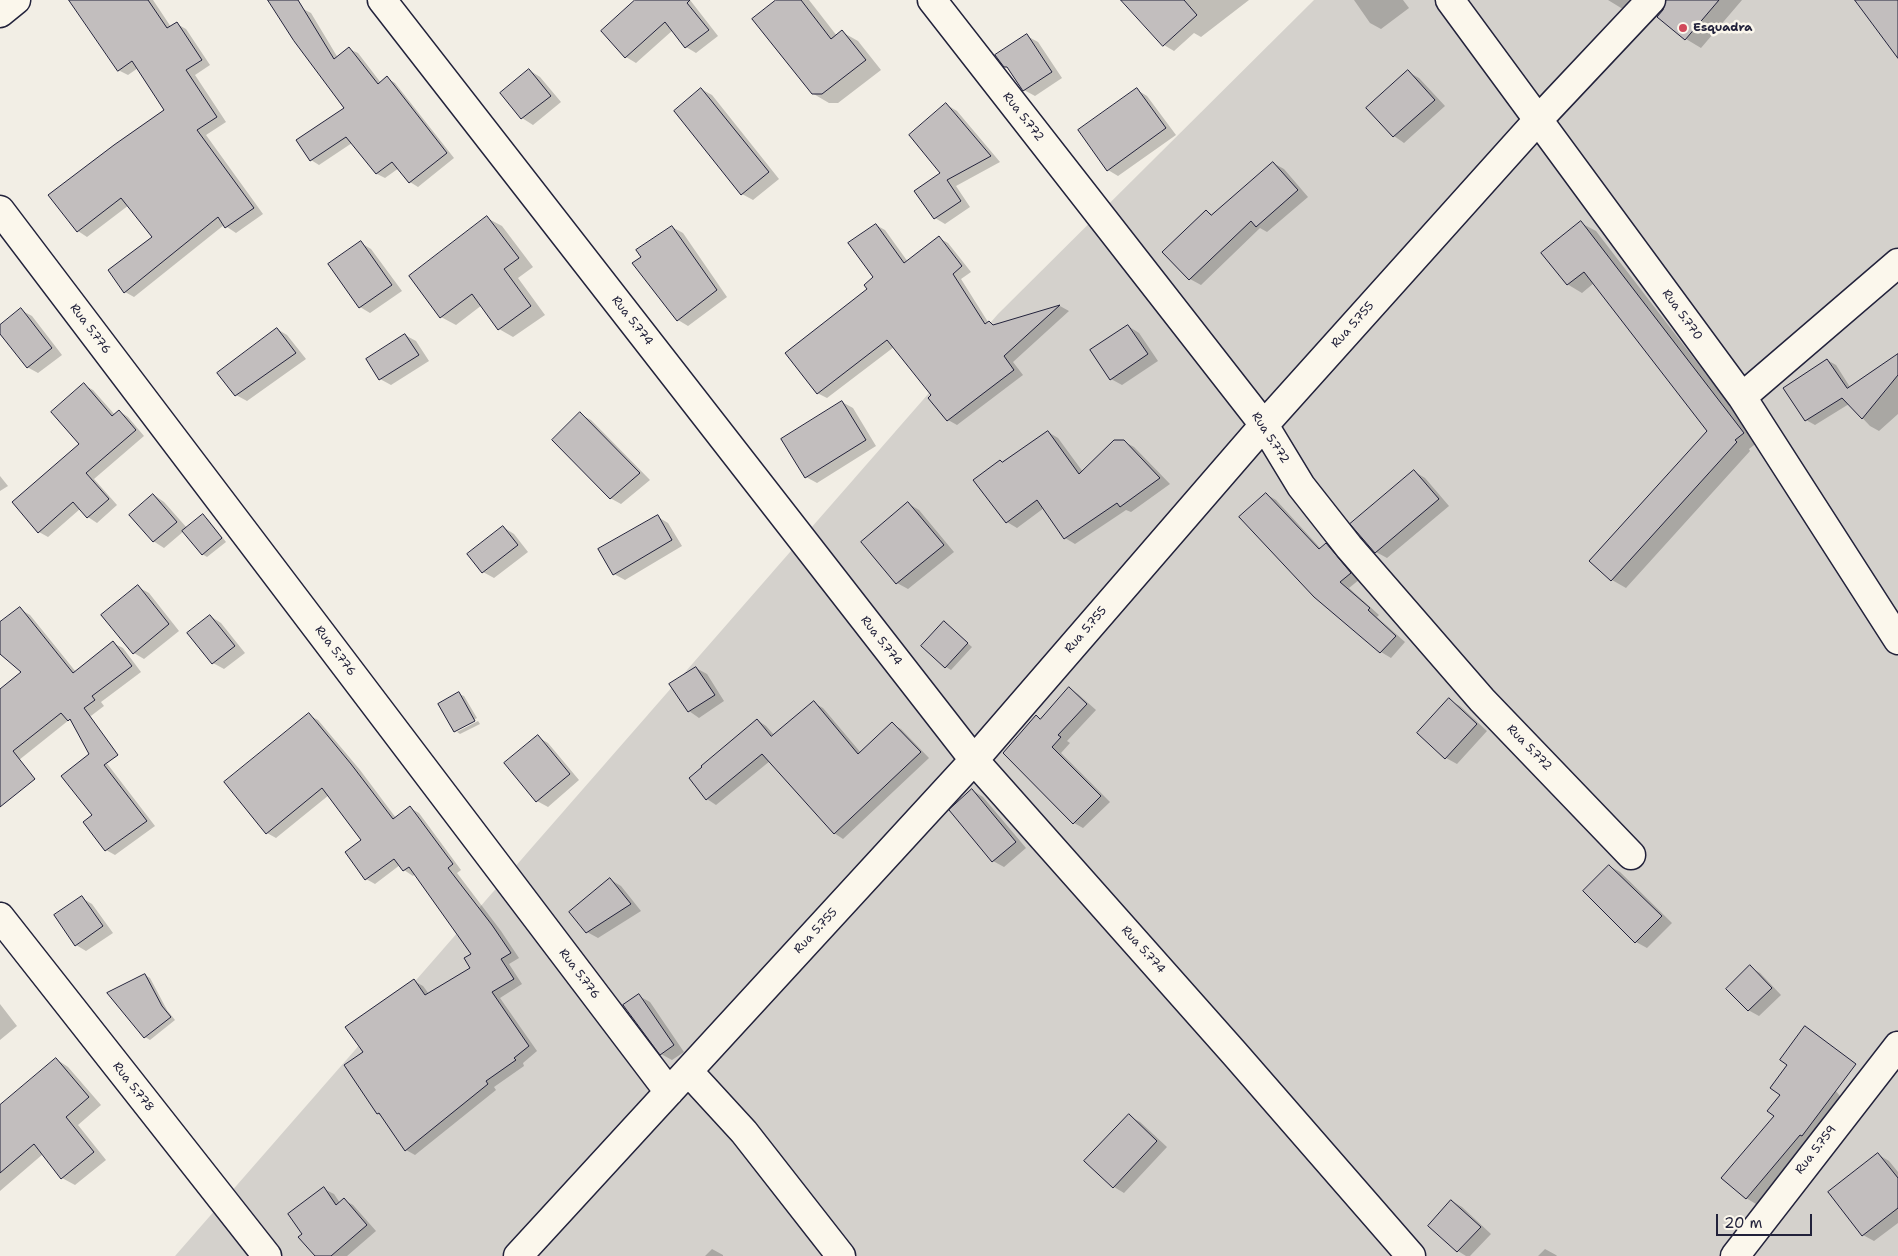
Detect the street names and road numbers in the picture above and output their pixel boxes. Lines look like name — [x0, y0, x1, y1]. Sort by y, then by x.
street label: Rua 5.772 — [999, 90, 1047, 144]
street label: Rua 5.770 — [1659, 287, 1705, 343]
street label: Rua 5.774 — [608, 293, 656, 349]
street label: Rua 5.755 — [1329, 299, 1377, 351]
street label: Rua 5.776 — [67, 301, 113, 357]
street label: Rua 5.772 — [1248, 410, 1292, 466]
street label: Rua 5.755 — [1062, 604, 1110, 656]
street label: Rua 5.774 — [857, 613, 905, 669]
street label: Rua 5.776 — [312, 623, 358, 679]
street label: Rua 5.772 — [1504, 722, 1554, 774]
street label: Rua 5.755 — [791, 905, 841, 957]
street label: Rua 5.774 — [1118, 923, 1168, 977]
street label: Rua 5.776 — [556, 946, 602, 1002]
street label: Rua 5.778 — [109, 1059, 157, 1115]
street label: Rua 5.759 — [1792, 1123, 1840, 1177]

